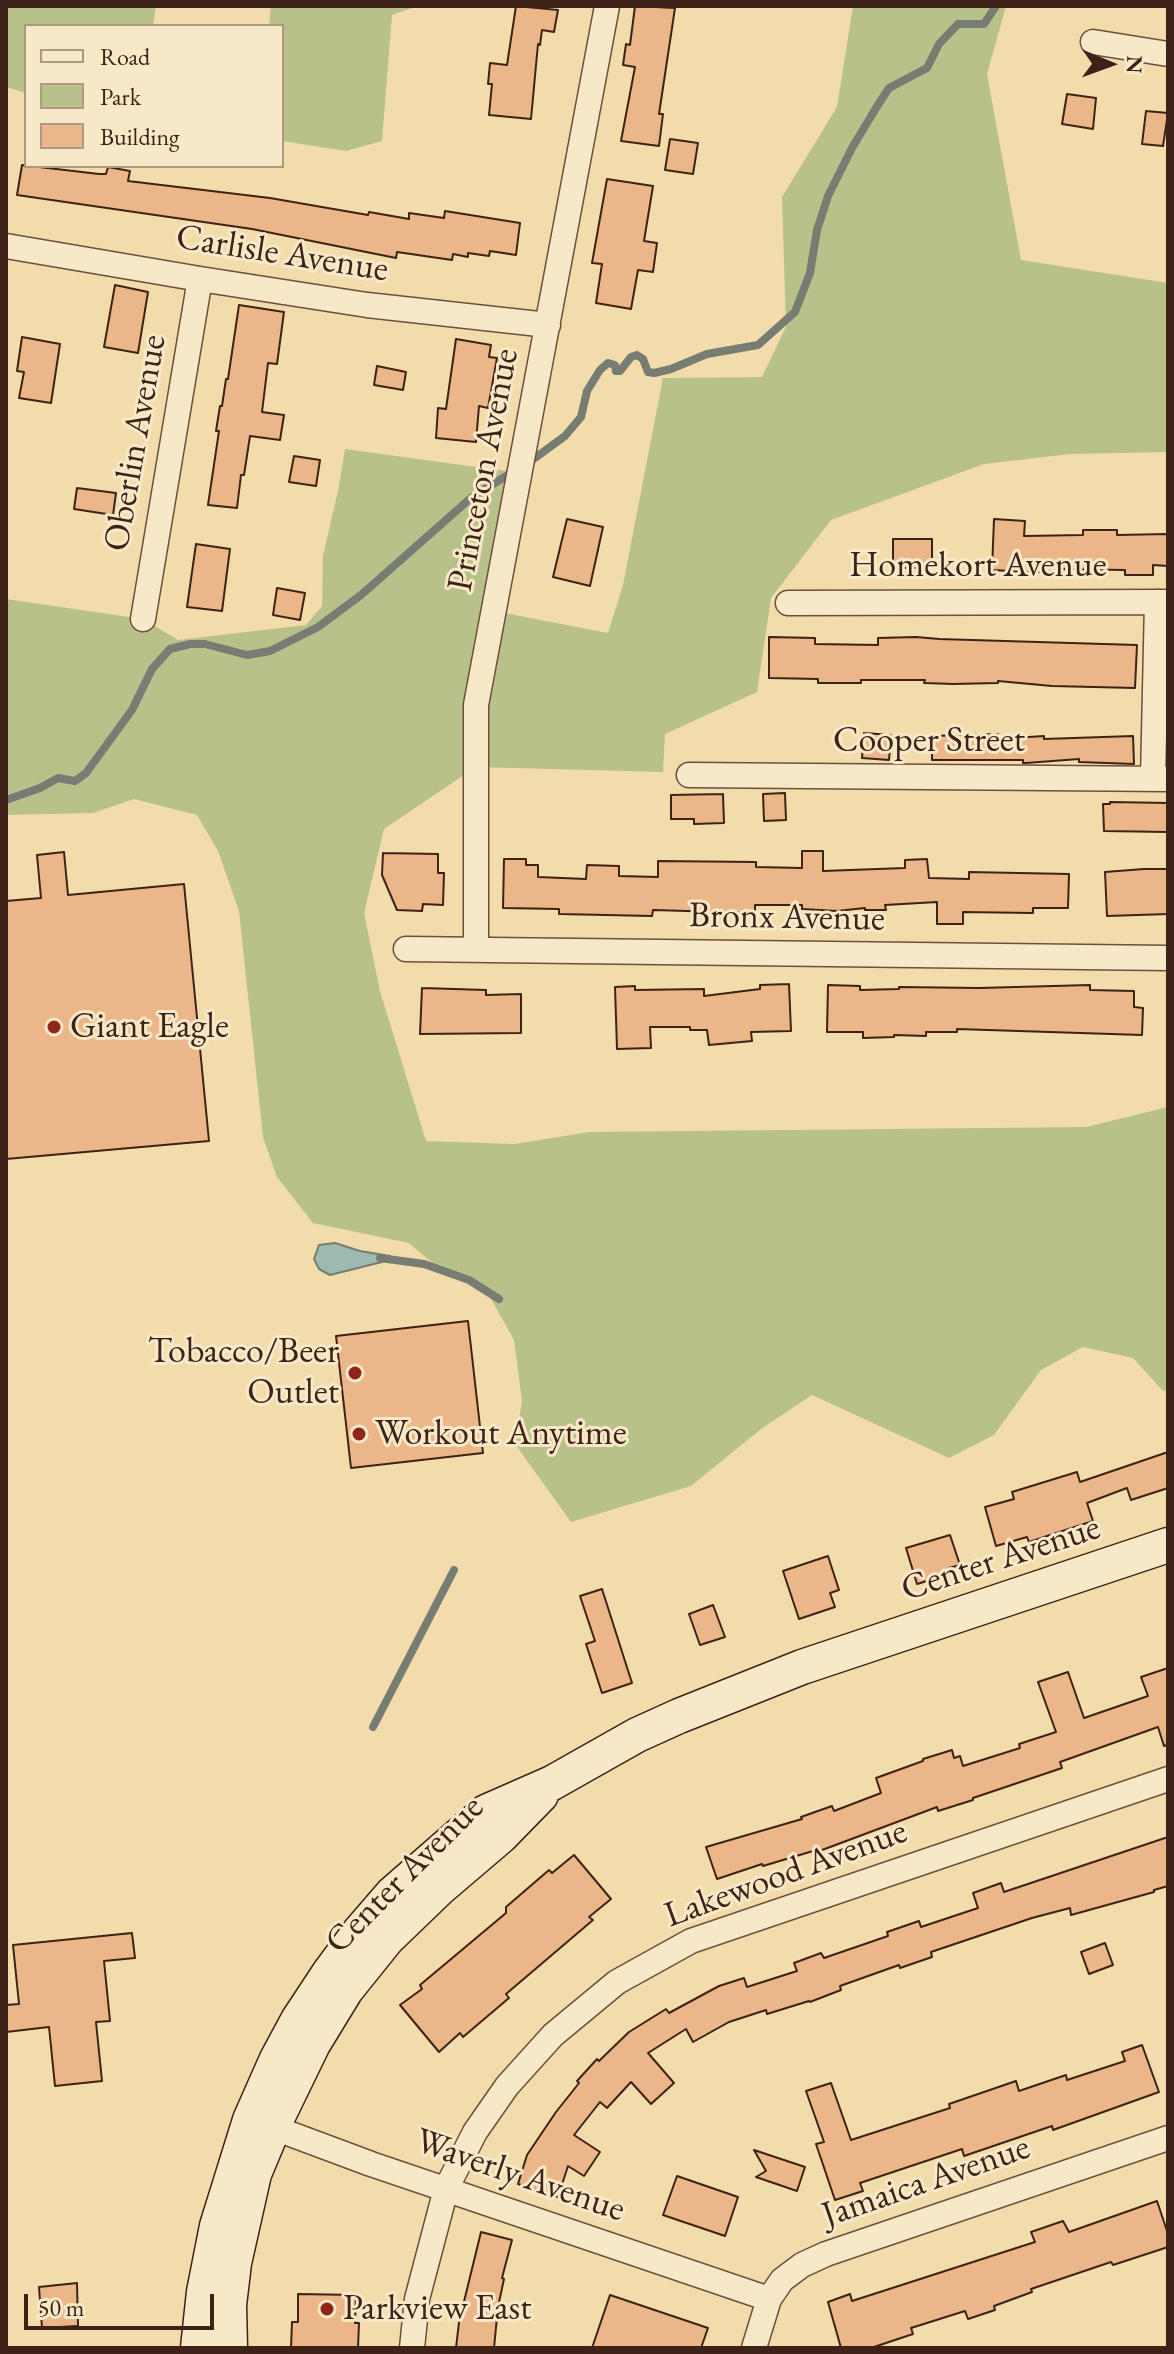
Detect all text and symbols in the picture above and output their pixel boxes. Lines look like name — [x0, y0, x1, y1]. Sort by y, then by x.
legend — [24, 24, 284, 168]
north arrow — [1070, 24, 1150, 104]
text: Road — [100, 41, 150, 72]
text: N — [1120, 55, 1149, 74]
text: Park — [100, 81, 141, 112]
text: Building — [100, 121, 180, 152]
street label: Carlisle Avenue — [173, 216, 391, 292]
street label: Oberlin Avenue — [96, 331, 176, 555]
street label: Princeton Avenue — [439, 345, 529, 595]
street label: Homekort Avenue — [849, 544, 1107, 588]
street label: Cooper Street — [833, 719, 1025, 763]
street label: Bronx Avenue — [689, 895, 885, 941]
place label: Giant Eagle — [70, 1005, 229, 1049]
marker: Giant Eagle — [45, 1018, 63, 1036]
place label: Tobacco/Beer Outlet — [148, 1330, 339, 1415]
marker: Tobacco/Beer Outlet — [346, 1364, 364, 1382]
place label: Workout Anytime — [375, 1412, 627, 1456]
marker: Workout Anytime — [350, 1425, 368, 1443]
street label: Center Avenue — [896, 1507, 1106, 1611]
street label: Center Avenue — [317, 1787, 493, 1963]
street label: Lakewood Avenue — [659, 1810, 913, 1938]
street label: Waverly Avenue — [409, 2120, 631, 2232]
street label: Jamaica Avenue — [816, 2126, 1036, 2238]
scale bar — [28, 2278, 218, 2328]
place label: Parkview East — [343, 2287, 532, 2331]
text: 50 m — [38, 2292, 85, 2323]
marker: Parkview East — [318, 2300, 336, 2318]

